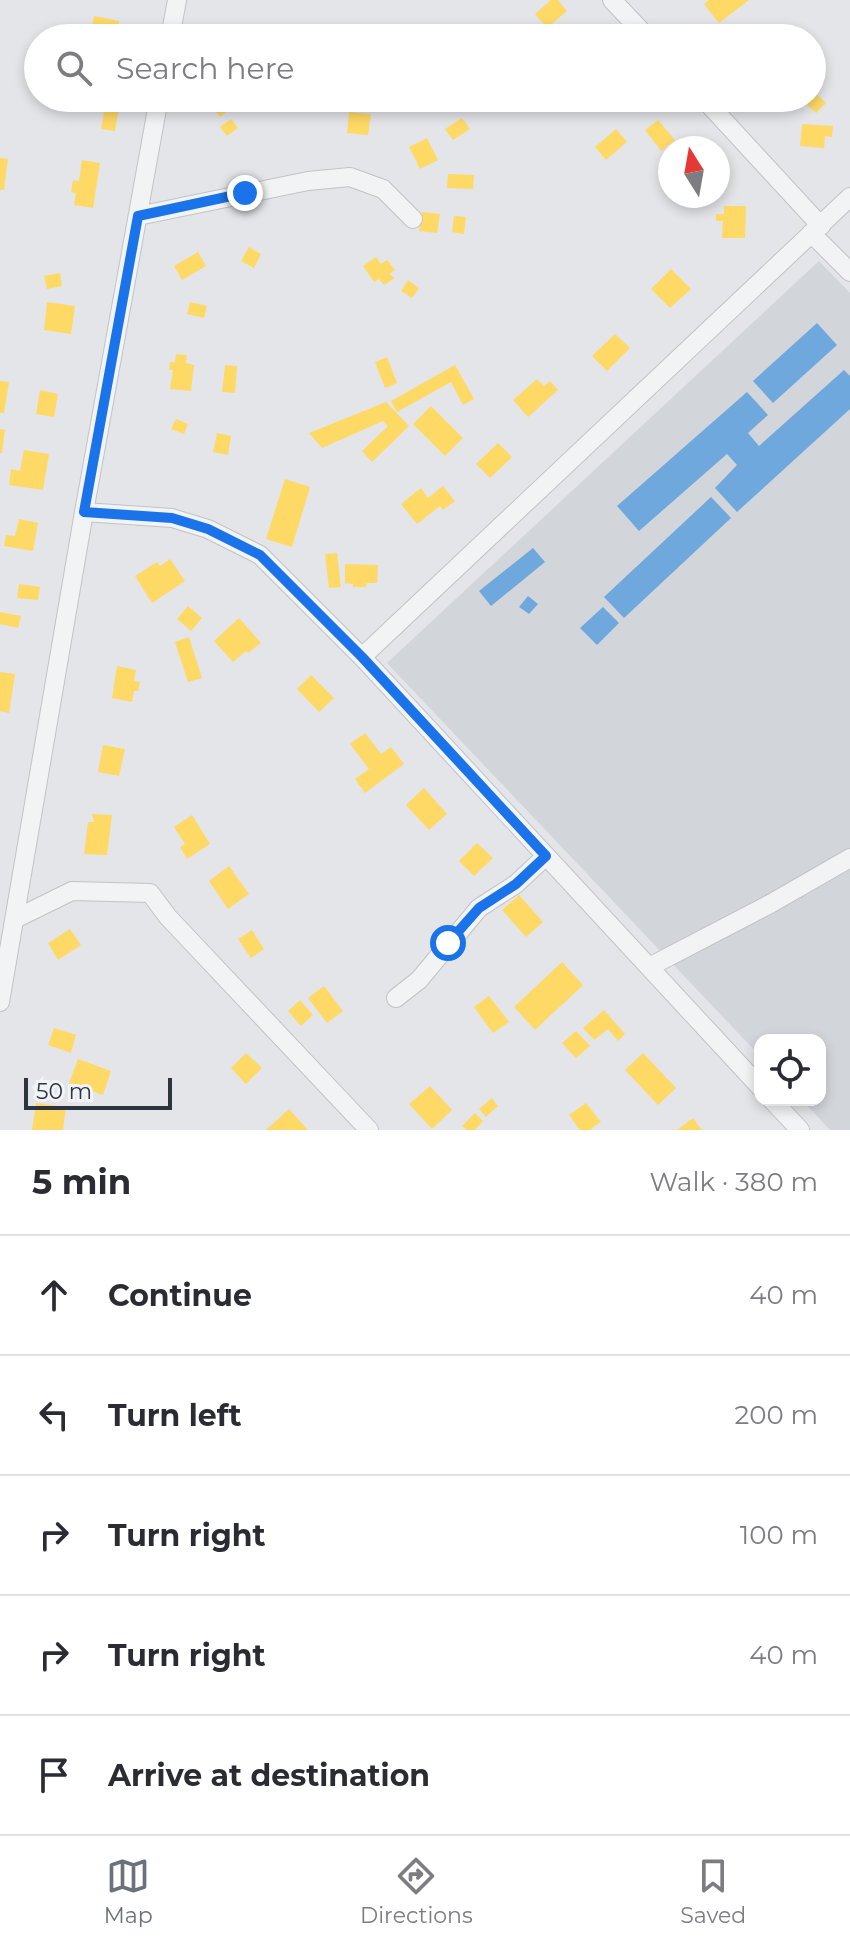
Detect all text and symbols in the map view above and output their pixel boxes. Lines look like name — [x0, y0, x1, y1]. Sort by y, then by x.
search box — [24, 24, 826, 112]
icon: search — [52, 46, 96, 90]
text: Search here — [116, 50, 294, 87]
north arrow — [658, 136, 730, 208]
route end — [227, 175, 263, 211]
route start — [430, 925, 466, 961]
map controls — [754, 1034, 826, 1106]
button: locate — [754, 1034, 826, 1106]
scale bar — [24, 1074, 172, 1110]
text: 50 m — [36, 1078, 92, 1105]
text: 5 min — [32, 1161, 131, 1203]
text: Walk · 380 m — [650, 1166, 818, 1198]
icon: ahead — [32, 1273, 76, 1317]
text: Continue — [108, 1277, 252, 1314]
text: 40 m — [749, 1279, 818, 1311]
icon: left — [32, 1393, 76, 1437]
text: Turn left — [108, 1397, 241, 1434]
text: 200 m — [734, 1399, 818, 1431]
icon: right — [32, 1513, 76, 1557]
text: Turn right — [108, 1517, 265, 1554]
text: 100 m — [740, 1519, 818, 1551]
icon: right — [32, 1633, 76, 1677]
text: Turn right — [108, 1637, 265, 1674]
text: 40 m — [749, 1639, 818, 1671]
icon: arrive — [32, 1753, 76, 1797]
text: Arrive at destination — [108, 1757, 430, 1794]
tab: Map — [104, 1854, 153, 1929]
tab: Directions — [360, 1854, 473, 1929]
tab: Saved — [680, 1854, 746, 1929]

